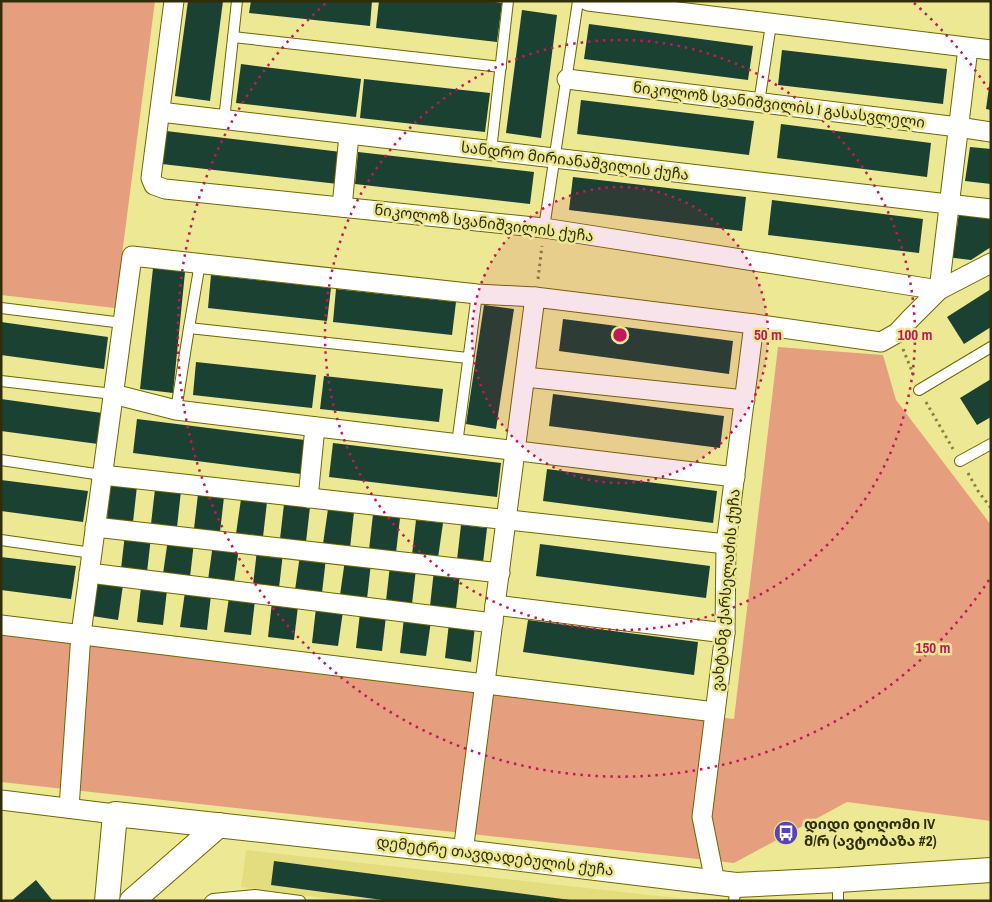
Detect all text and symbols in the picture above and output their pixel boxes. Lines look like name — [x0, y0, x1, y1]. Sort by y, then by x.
street label: ნიკოლოზ სვანიშვილის I გასასვლელი — [632, 76, 926, 133]
street label: სანდრო მირიანაშვილის ქუჩა — [460, 136, 690, 185]
street label: ნიკოლოზ სვანიშვილის ქუჩა — [373, 199, 595, 246]
text: 50 m — [754, 324, 782, 345]
text: 100 m — [898, 324, 932, 345]
centre of rings — [611, 326, 629, 344]
street label: ვახტანგ ქარსელაძის ქუჩა — [706, 488, 745, 692]
text: 150 m — [916, 637, 950, 658]
place label: დიდი დიღომი IV მ/რ (ავტობაზა #2) — [804, 813, 937, 851]
bus stop icon: დიდი დიღომი IV მ/რ (ავტობაზა #2) — [773, 820, 799, 846]
street label: დემეტრე თავდადებულის ქუჩა — [375, 831, 615, 880]

